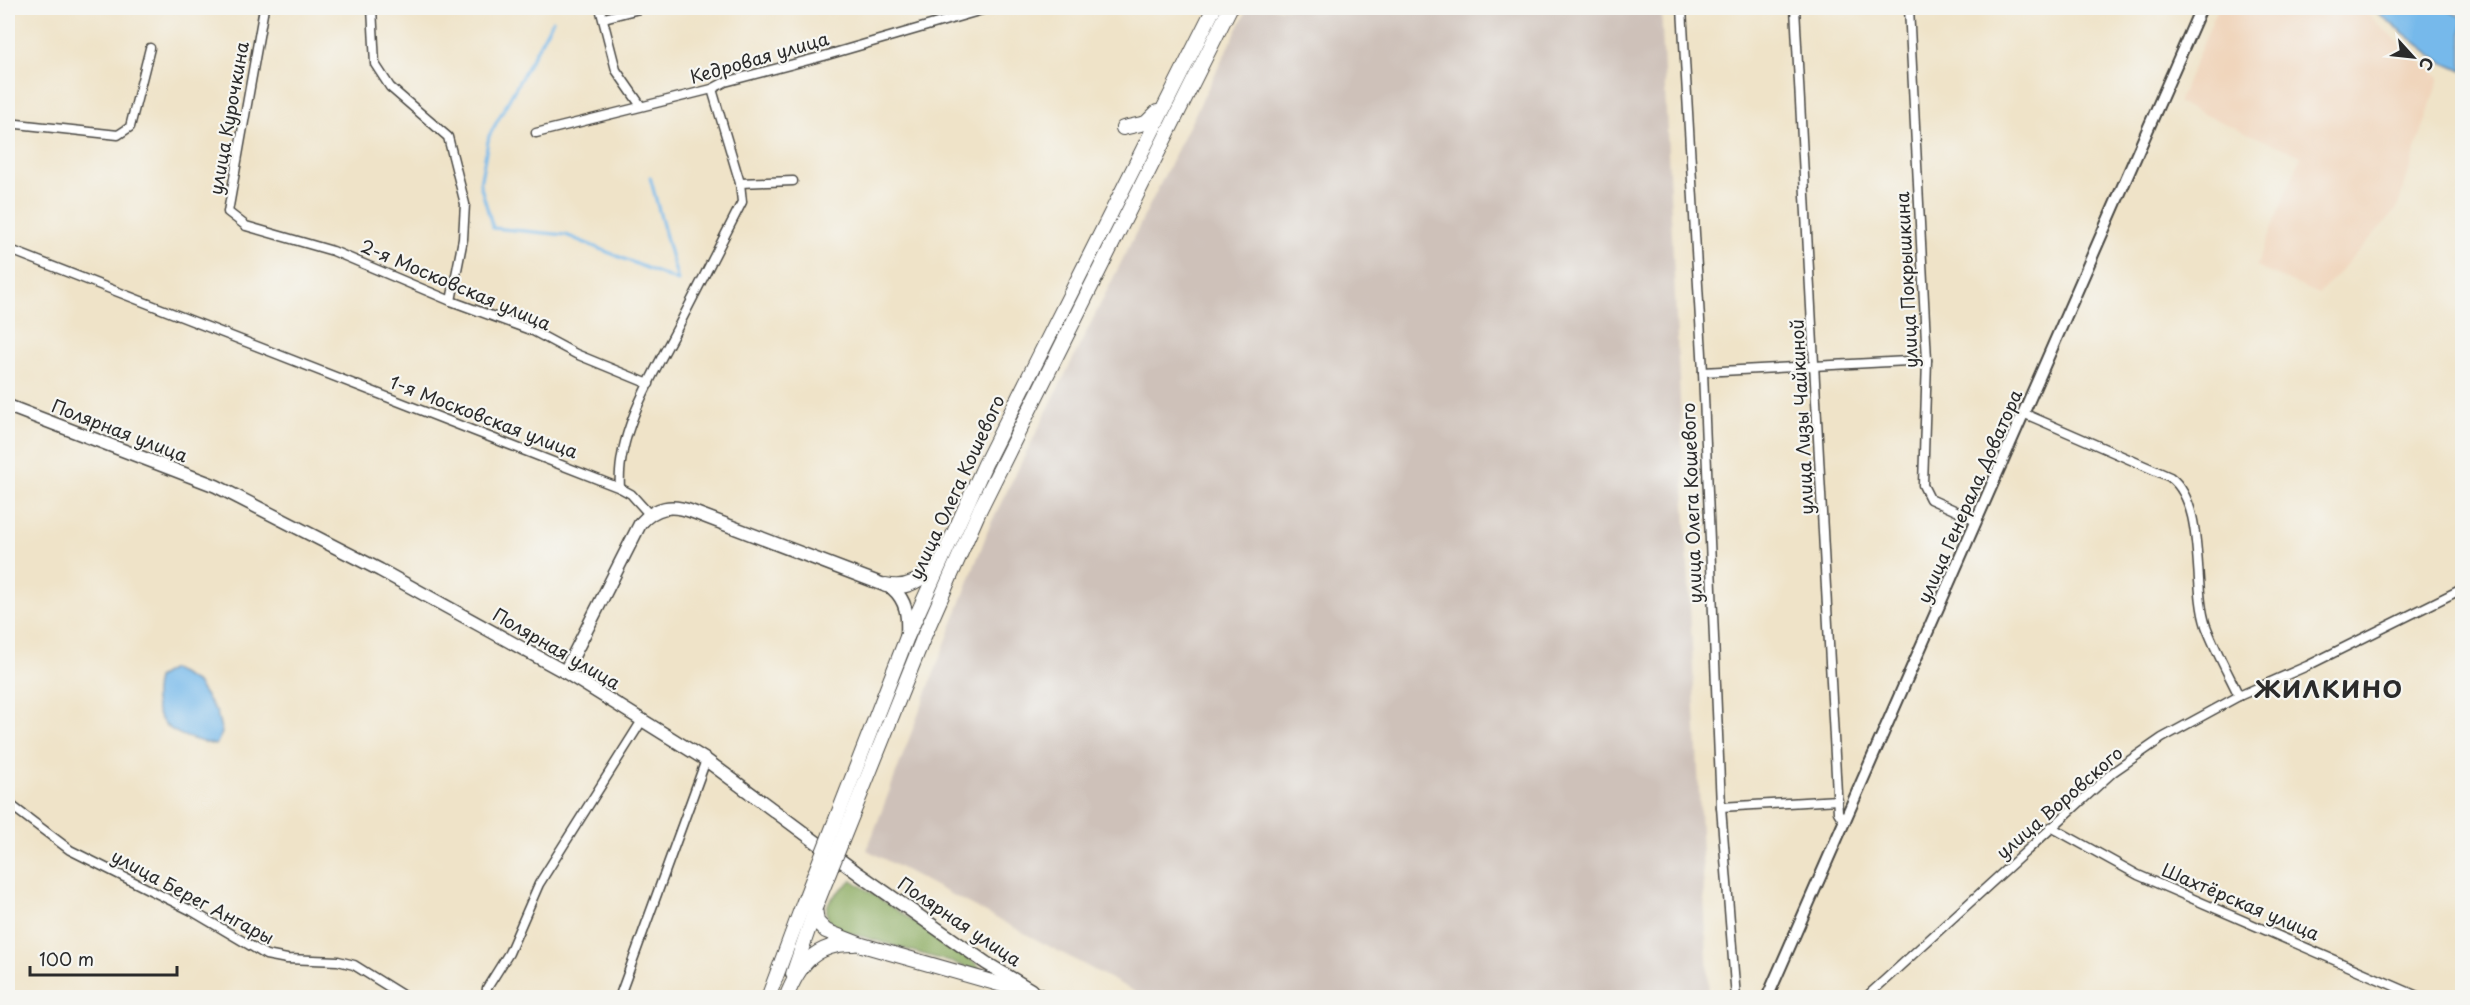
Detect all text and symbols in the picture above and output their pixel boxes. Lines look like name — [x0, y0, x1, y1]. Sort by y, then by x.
street label: Кедровая улица — [686, 24, 832, 90]
north arrow — [2383, 27, 2443, 87]
street label: улица Курочкина — [201, 39, 255, 197]
text: С — [2414, 53, 2441, 75]
street label: улица Покрышкина — [1888, 190, 1924, 369]
street label: 2-я Московская улица — [357, 232, 556, 337]
street label: улица Лизы Чайкиной — [1782, 318, 1820, 516]
street label: 1-я Московская улица — [386, 368, 583, 465]
street label: улица Генерала Доватора — [1910, 384, 2029, 607]
street label: улица Олега Кошевого — [901, 390, 1011, 584]
street label: Полярная улица — [48, 392, 192, 469]
street label: улица Олега Кошевого — [1674, 402, 1708, 604]
street label: Полярная улица — [488, 600, 626, 696]
district label: ЖИЛКИНО — [2254, 670, 2403, 706]
street label: улица Воровского — [1990, 739, 2128, 865]
street label: улица Берег Ангары — [107, 842, 279, 950]
street label: Шахтёрская улица — [2158, 856, 2325, 947]
street label: Полярная улица — [893, 870, 1028, 973]
scale bar — [30, 939, 177, 977]
text: 100 m — [39, 945, 94, 972]

